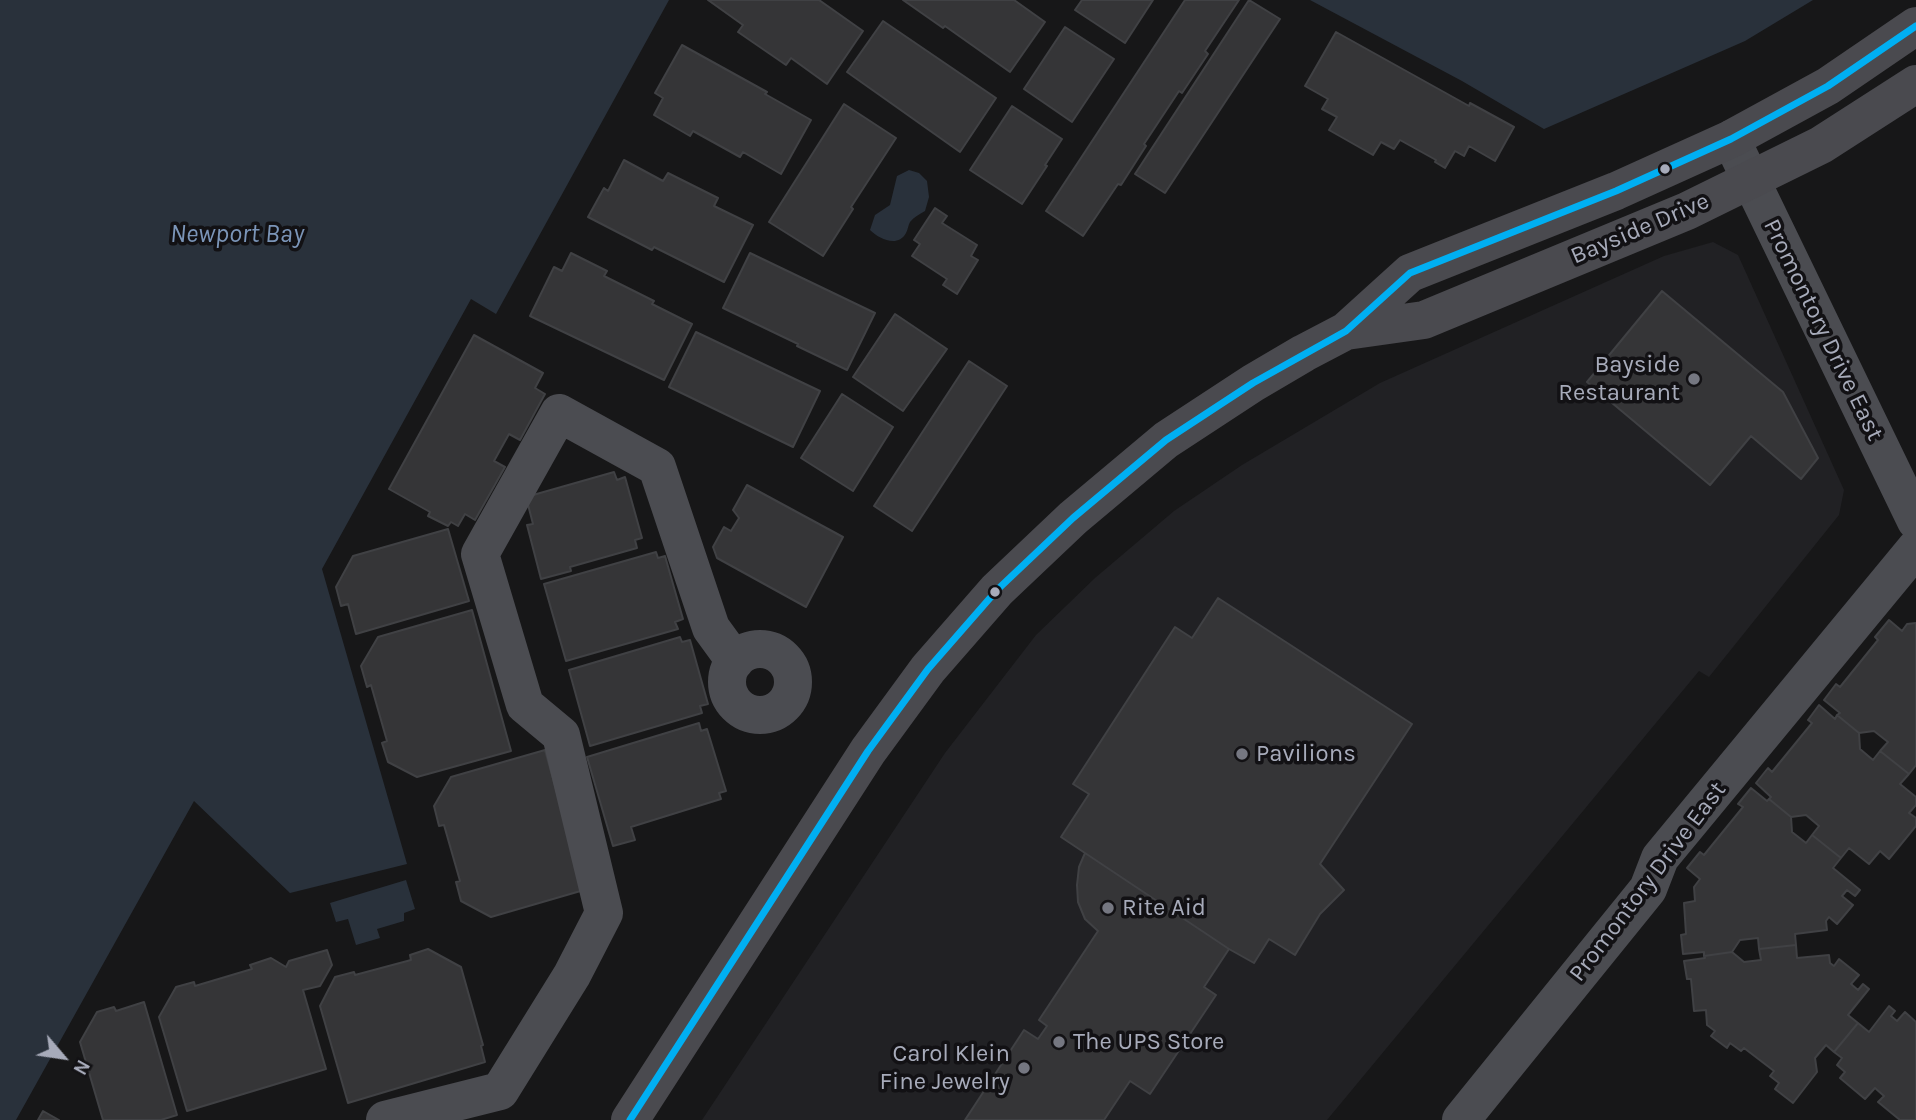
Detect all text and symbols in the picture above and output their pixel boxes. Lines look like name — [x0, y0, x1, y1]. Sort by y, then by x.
unlabelled marker — [1658, 162, 1672, 176]
street label: Bayside Drive — [1567, 187, 1713, 271]
street label: Promontory Drive East — [1757, 215, 1889, 445]
water label: Newport Bay — [170, 219, 304, 251]
place label: Bayside Restaurant — [1558, 351, 1680, 407]
marker: Bayside Restaurant — [1686, 371, 1702, 387]
unlabelled marker — [988, 585, 1002, 599]
place label: Pavilions — [1256, 740, 1356, 768]
marker: Pavilions — [1234, 746, 1250, 762]
street label: Promontory Drive East — [1563, 776, 1733, 988]
place label: Rite Aid — [1122, 894, 1206, 922]
marker: Rite Aid — [1100, 900, 1116, 916]
north arrow — [28, 1022, 98, 1092]
place label: The UPS Store — [1073, 1028, 1224, 1056]
marker: The UPS Store — [1051, 1034, 1067, 1050]
place label: Carol Klein Fine Jewelry — [879, 1040, 1010, 1096]
text: N — [68, 1056, 94, 1078]
marker: Carol Klein Fine Jewelry — [1016, 1060, 1032, 1076]

